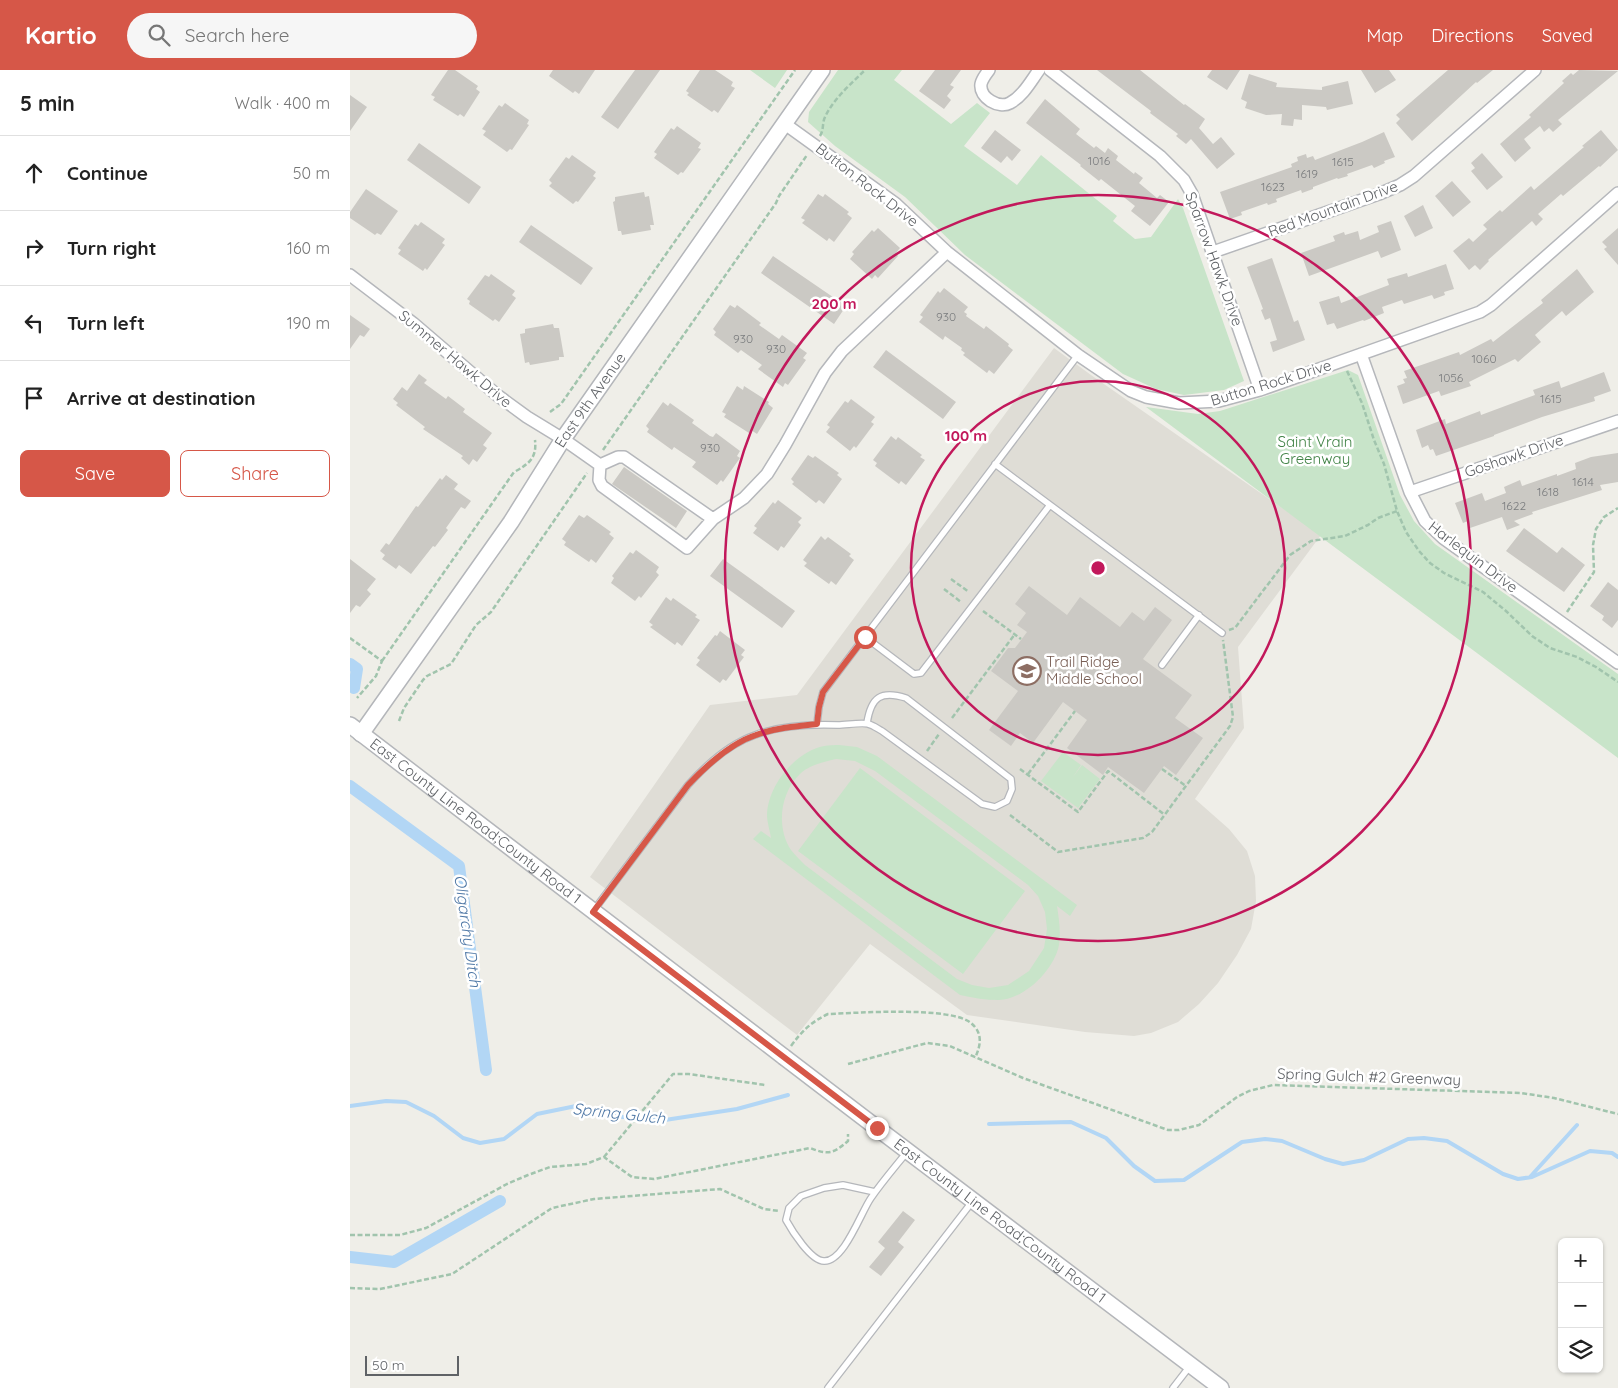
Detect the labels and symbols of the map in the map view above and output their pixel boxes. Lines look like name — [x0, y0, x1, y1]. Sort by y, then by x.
street label: Button Rock Drive — [812, 139, 923, 231]
house number: 1016 — [1088, 153, 1111, 168]
house number: 1615 — [1332, 154, 1354, 169]
house number: 1619 — [1296, 166, 1318, 181]
street label: Red Mountain Drive — [1265, 176, 1400, 241]
house number: 1623 — [1261, 179, 1285, 194]
street label: Sparrow Hawk Drive — [1181, 189, 1248, 329]
text: 200 m — [812, 294, 857, 313]
street label: Summer Hawk Drive — [395, 306, 516, 412]
house number: 930 — [936, 309, 956, 324]
house number: 930 — [733, 331, 753, 346]
house number: 930 — [766, 341, 786, 356]
street label: East 9th Avenue — [550, 349, 630, 451]
house number: 1060 — [1471, 351, 1497, 366]
street label: Button Rock Drive — [1208, 355, 1334, 410]
house number: 1056 — [1439, 370, 1464, 385]
house number: 1615 — [1540, 391, 1562, 406]
text: 100 m — [945, 426, 987, 445]
street label: Goshawk Drive — [1462, 430, 1566, 481]
park label: Saint Vrain Greenway — [1278, 432, 1352, 468]
house number: 930 — [700, 440, 720, 455]
house number: 1614 — [1572, 474, 1594, 489]
house number: 1618 — [1537, 484, 1559, 499]
house number: 1622 — [1502, 498, 1526, 513]
street label: Harlequin Drive — [1425, 517, 1522, 596]
centre of rings — [1089, 559, 1107, 577]
route start — [854, 626, 877, 649]
place label: Trail Ridge Middle School — [1046, 652, 1142, 688]
school or university icon: Trail Ridge Middle School — [1012, 656, 1042, 686]
street label: East County Line Road;County Road 1 — [366, 734, 585, 907]
water label: Oligarchy Ditch — [450, 874, 486, 989]
street label: Spring Gulch #2 Greenway — [1277, 1064, 1461, 1089]
water label: Spring Gulch — [572, 1098, 667, 1128]
route end — [866, 1117, 889, 1140]
street label: East County Line Road;County Road 1 — [890, 1134, 1110, 1307]
scale bar — [365, 1353, 459, 1376]

